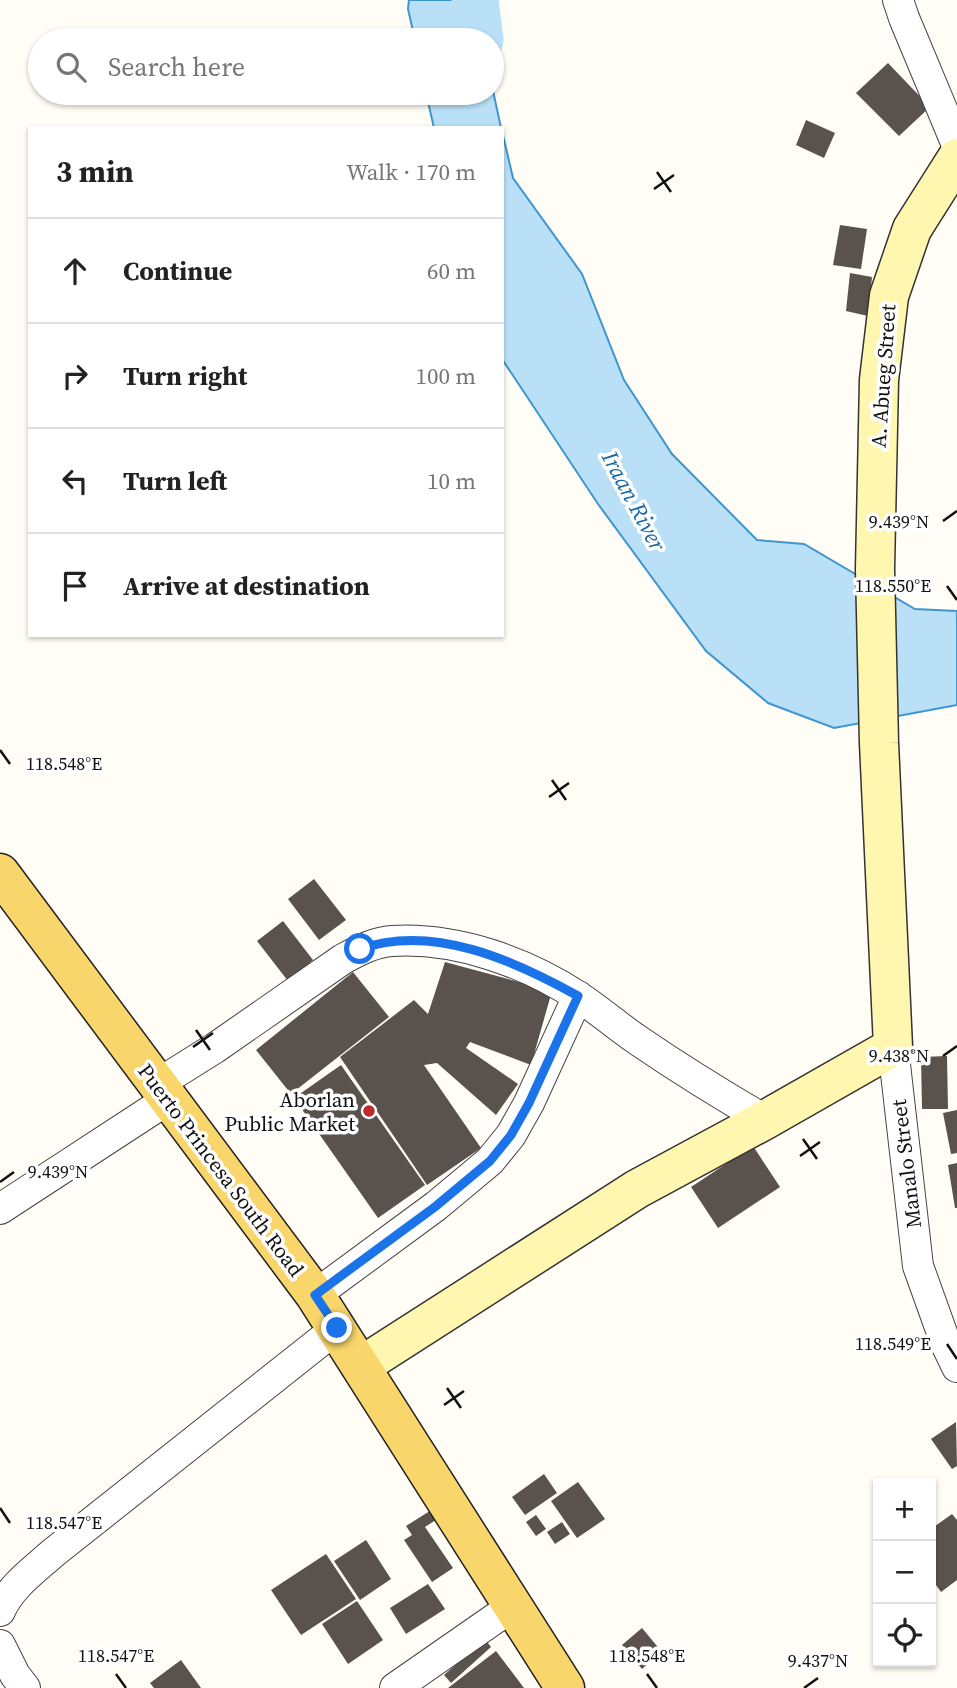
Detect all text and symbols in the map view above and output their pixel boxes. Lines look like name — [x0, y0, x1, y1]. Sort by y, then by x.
search box — [28, 28, 504, 105]
icon: search — [52, 48, 90, 86]
text: Search here — [108, 49, 245, 85]
text: 3 min — [56, 151, 134, 192]
text: Walk · 170 m — [346, 156, 476, 188]
icon: ahead — [56, 252, 94, 290]
text: Continue — [123, 253, 232, 289]
text: 60 m — [427, 255, 476, 287]
street label: A. Abueg Street — [864, 303, 902, 449]
icon: right — [56, 357, 94, 395]
text: Turn right — [123, 358, 247, 394]
text: 100 m — [415, 360, 476, 392]
water label: Iraan River — [594, 444, 674, 557]
icon: left — [56, 462, 94, 500]
text: Turn left — [123, 463, 227, 499]
text: 10 m — [427, 465, 476, 497]
text: 9.439°N — [869, 509, 929, 534]
icon: arrive — [56, 567, 94, 605]
text: Arrive at destination — [123, 568, 370, 604]
text: 118.550°E — [855, 573, 931, 598]
text: 118.548°E — [26, 751, 102, 776]
route start — [344, 933, 375, 964]
text: 9.438°N — [869, 1043, 929, 1068]
street label: Puerto Princesa South Road — [131, 1058, 311, 1282]
place label: Aborlan Public Market — [224, 1085, 355, 1138]
street label: Manalo Street — [884, 1098, 928, 1230]
marker: Aborlan Public Market — [361, 1103, 377, 1119]
text: 9.439°N — [28, 1159, 88, 1184]
route end — [321, 1312, 352, 1343]
text: 118.549°E — [855, 1331, 931, 1356]
map controls — [873, 1478, 936, 1667]
button: + — [873, 1478, 936, 1541]
text: 118.547°E — [26, 1510, 102, 1535]
button: − — [873, 1541, 936, 1604]
button: locate — [873, 1604, 936, 1667]
text: 118.547°E — [78, 1643, 154, 1668]
text: 118.548°E — [609, 1643, 685, 1668]
text: 9.437°N — [788, 1648, 848, 1673]

